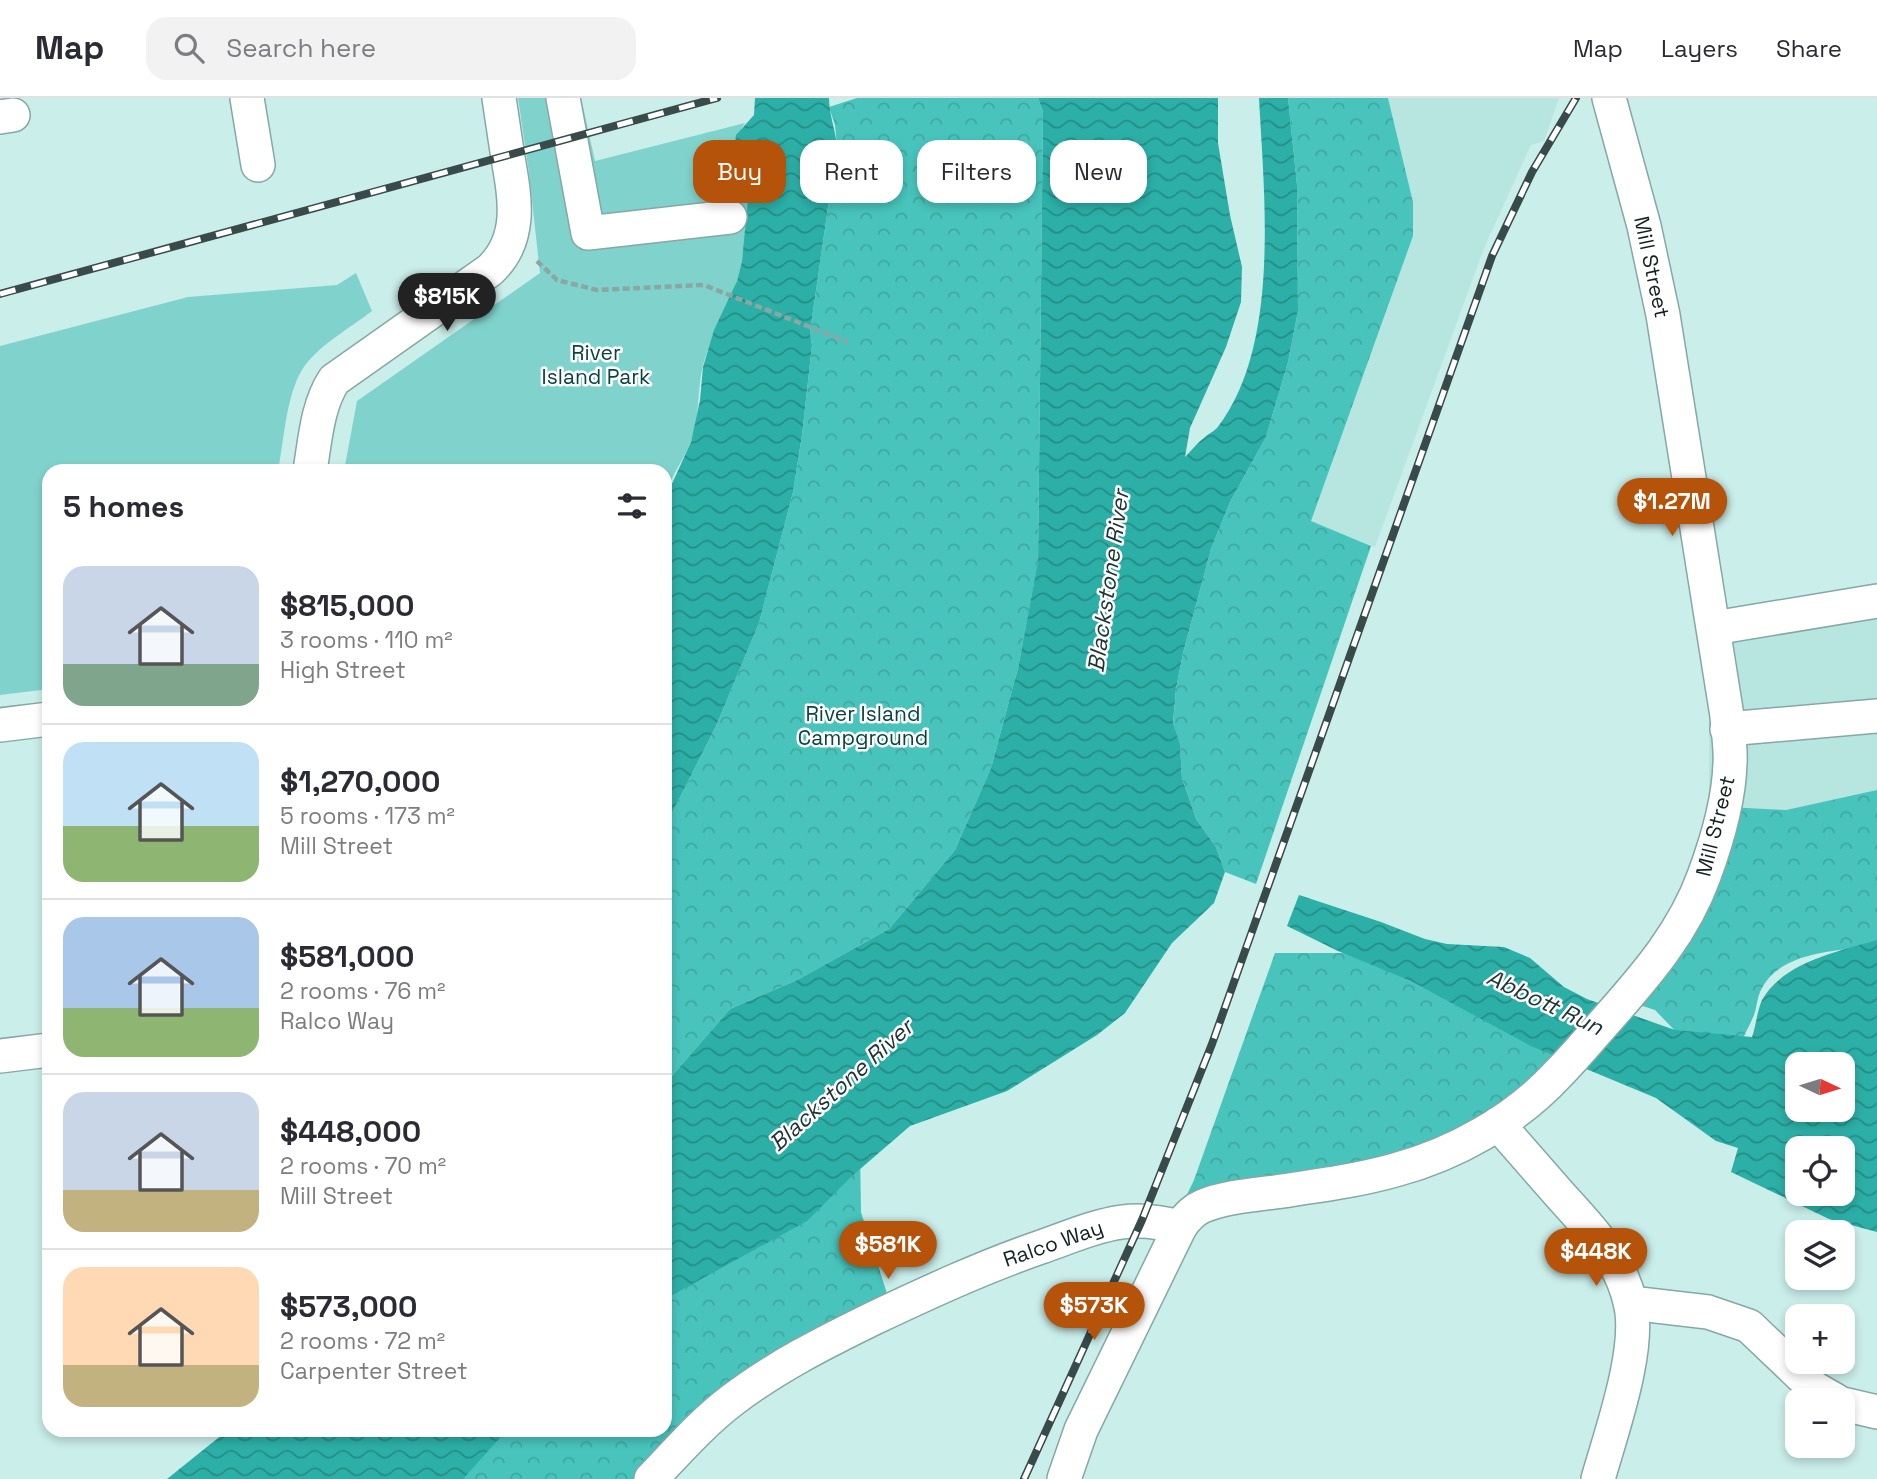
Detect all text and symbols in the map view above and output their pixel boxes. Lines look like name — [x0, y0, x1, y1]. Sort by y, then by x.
search box — [146, 17, 636, 80]
text: Map — [35, 27, 104, 69]
icon: search — [170, 29, 208, 67]
text: Search here — [226, 31, 376, 65]
text: Map — [1573, 33, 1623, 64]
text: Layers — [1661, 33, 1738, 64]
text: Share — [1776, 33, 1842, 64]
chip: Buy — [693, 140, 786, 203]
chip: Rent — [800, 140, 903, 203]
chip: Filters — [917, 140, 1036, 203]
chip: New — [1050, 140, 1147, 203]
street label: Mill Street — [1628, 214, 1676, 320]
pin: $815K — [398, 274, 496, 333]
text: $815K — [414, 281, 480, 311]
park label: River Island Park — [542, 339, 650, 390]
pin: $1.27M — [1615, 478, 1729, 538]
water label: Blackstone River — [1080, 486, 1136, 674]
text: $1.27M — [1633, 486, 1711, 516]
text: 5 homes — [63, 487, 184, 526]
icon: filters — [613, 487, 651, 525]
text: $815,000 — [280, 586, 415, 625]
icon: home — [119, 594, 203, 678]
text: 3 rooms · 110 m² — [280, 625, 453, 655]
text: High Street — [280, 655, 406, 685]
park label: River Island Campground — [798, 700, 928, 751]
text: $1,270,000 — [280, 762, 440, 801]
icon: home — [119, 770, 203, 854]
street label: Mill Street — [1689, 773, 1741, 879]
text: 5 rooms · 173 m² — [280, 801, 455, 831]
text: Mill Street — [280, 831, 393, 861]
text: $581,000 — [280, 937, 415, 976]
icon: home — [119, 945, 203, 1029]
water label: Abbott Run — [1482, 962, 1609, 1042]
text: 2 rooms · 76 m² — [280, 976, 445, 1006]
text: Ralco Way — [280, 1006, 394, 1036]
water label: Blackstone River — [763, 1011, 921, 1158]
north arrow — [1785, 1052, 1855, 1122]
map controls — [1785, 1052, 1855, 1458]
text: $448,000 — [280, 1112, 421, 1151]
icon: home — [119, 1120, 203, 1204]
button: locate — [1785, 1136, 1855, 1206]
text: 2 rooms · 70 m² — [280, 1151, 446, 1181]
text: Mill Street — [280, 1181, 393, 1211]
street label: Ralco Way — [999, 1213, 1107, 1273]
button: layers — [1785, 1220, 1855, 1290]
pin: $581K — [839, 1222, 937, 1281]
pin: $448K — [1547, 1228, 1645, 1288]
text: $581K — [855, 1229, 921, 1259]
text: $448K — [1560, 1236, 1632, 1266]
pin: $573K — [1045, 1282, 1143, 1342]
text: $573,000 — [280, 1287, 417, 1326]
text: $573K — [1060, 1290, 1128, 1320]
icon: home — [119, 1295, 203, 1379]
button: + — [1785, 1304, 1855, 1374]
text: 2 rooms · 72 m² — [280, 1326, 445, 1356]
text: Carpenter Street — [280, 1356, 468, 1386]
button: − — [1785, 1388, 1855, 1458]

